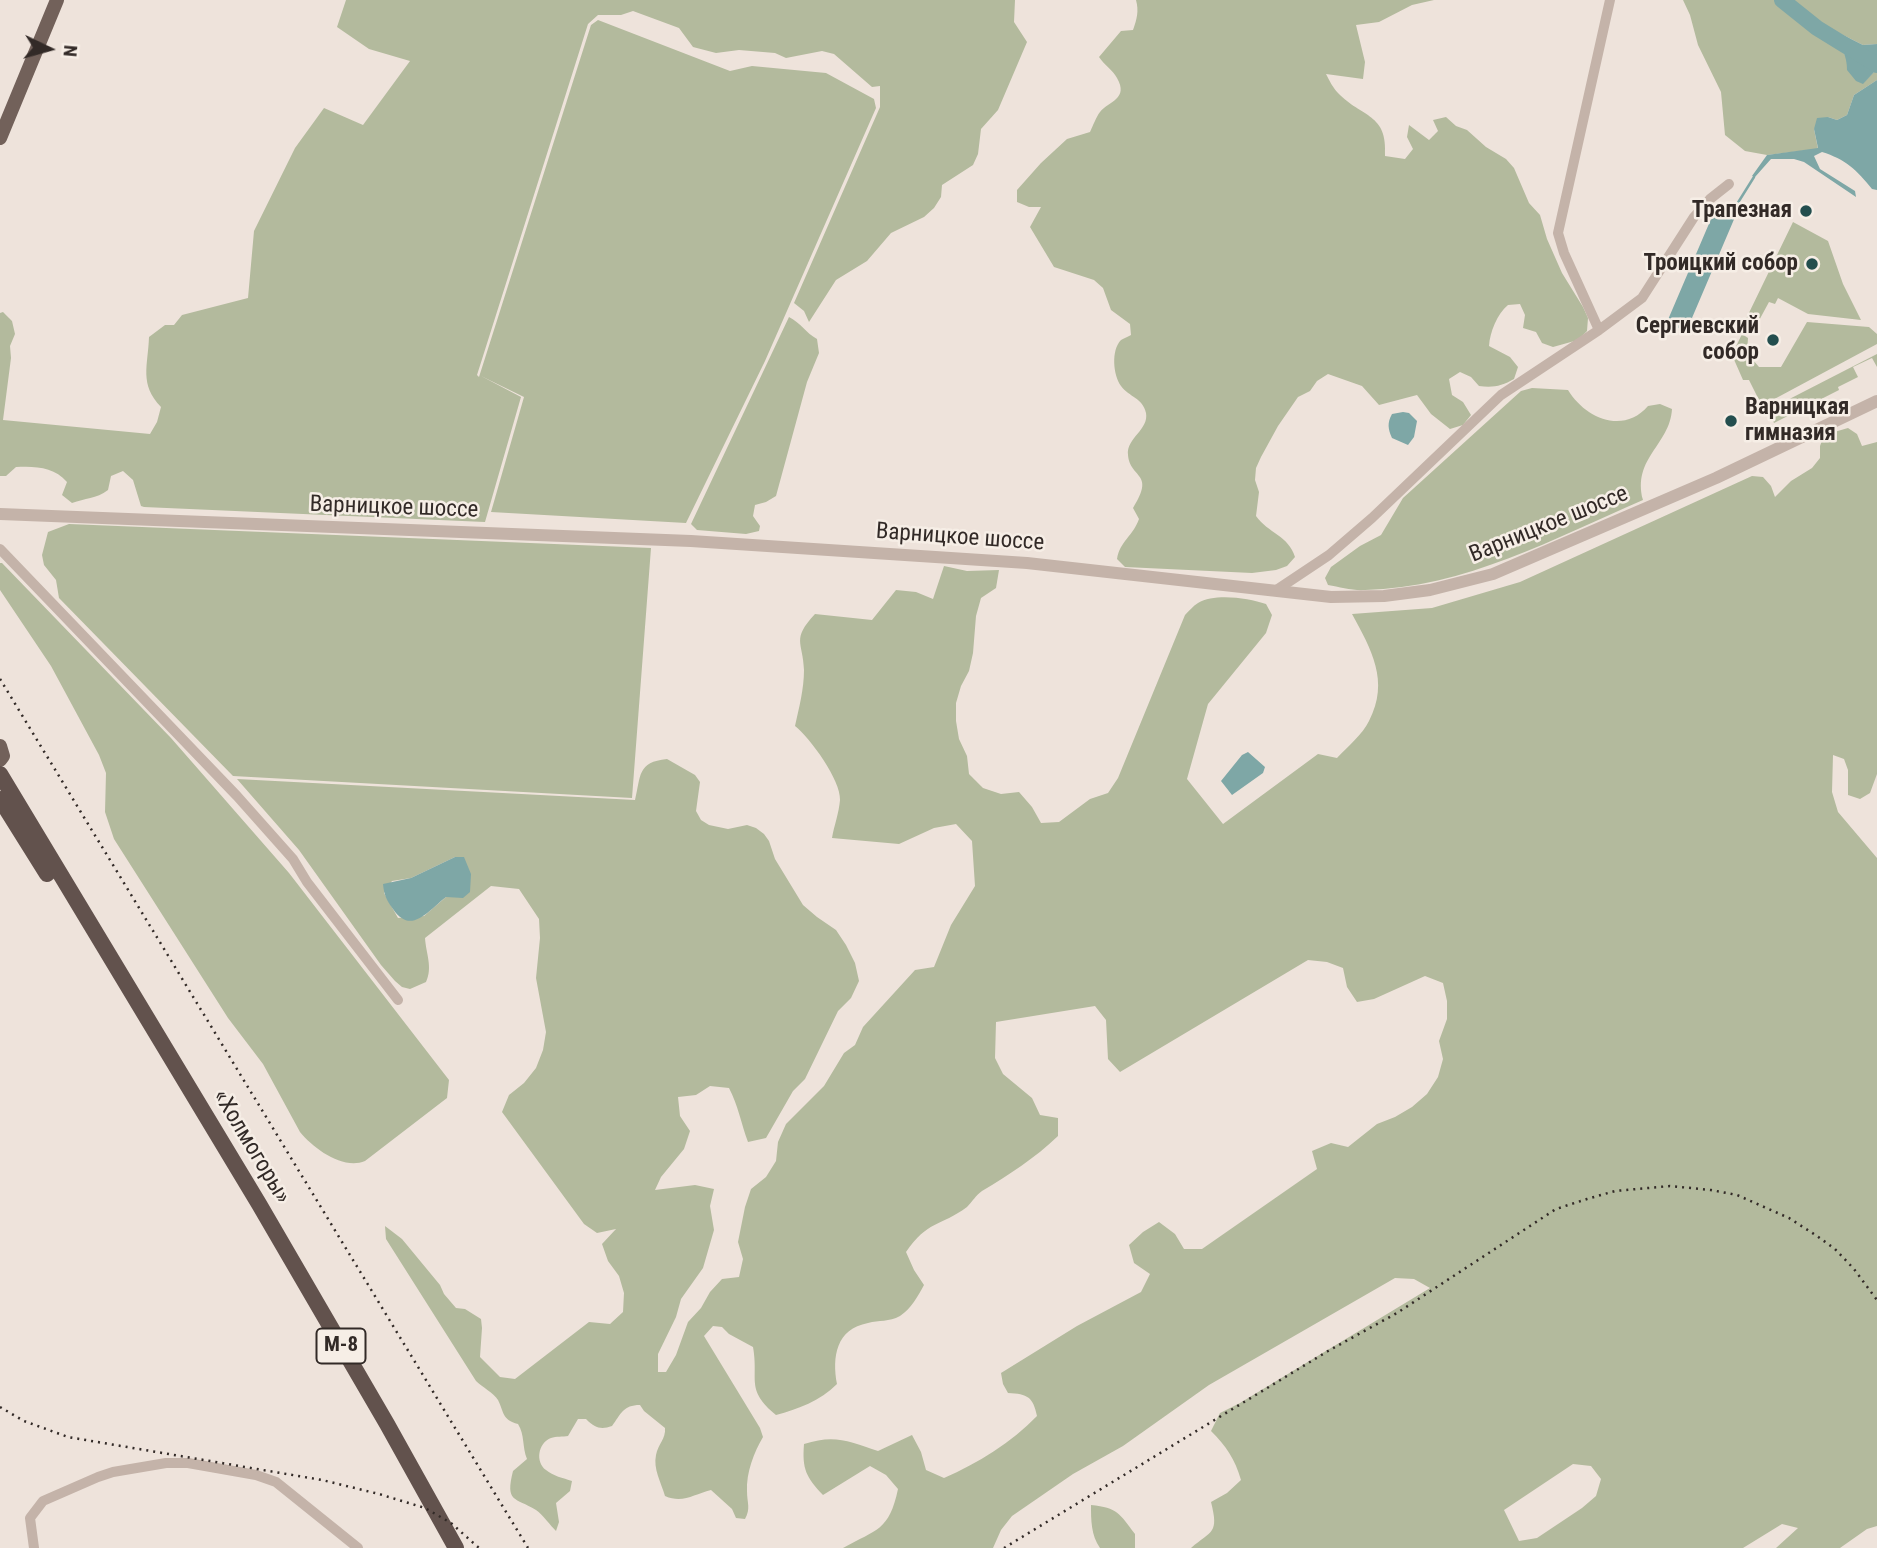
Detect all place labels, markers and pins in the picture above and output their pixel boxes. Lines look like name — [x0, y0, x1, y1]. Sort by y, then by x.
place label: Трапезная — [1692, 197, 1792, 225]
marker: Трапезная — [1798, 203, 1814, 219]
place label: Троицкий собор — [1643, 250, 1798, 278]
marker: Троицкий собор — [1804, 256, 1820, 272]
place label: Сергиевский собор — [1636, 313, 1759, 367]
marker: Сергиевский собор — [1765, 332, 1781, 348]
place label: Варницкая гимназия — [1745, 394, 1849, 448]
marker: Варницкая гимназия — [1723, 413, 1739, 429]

